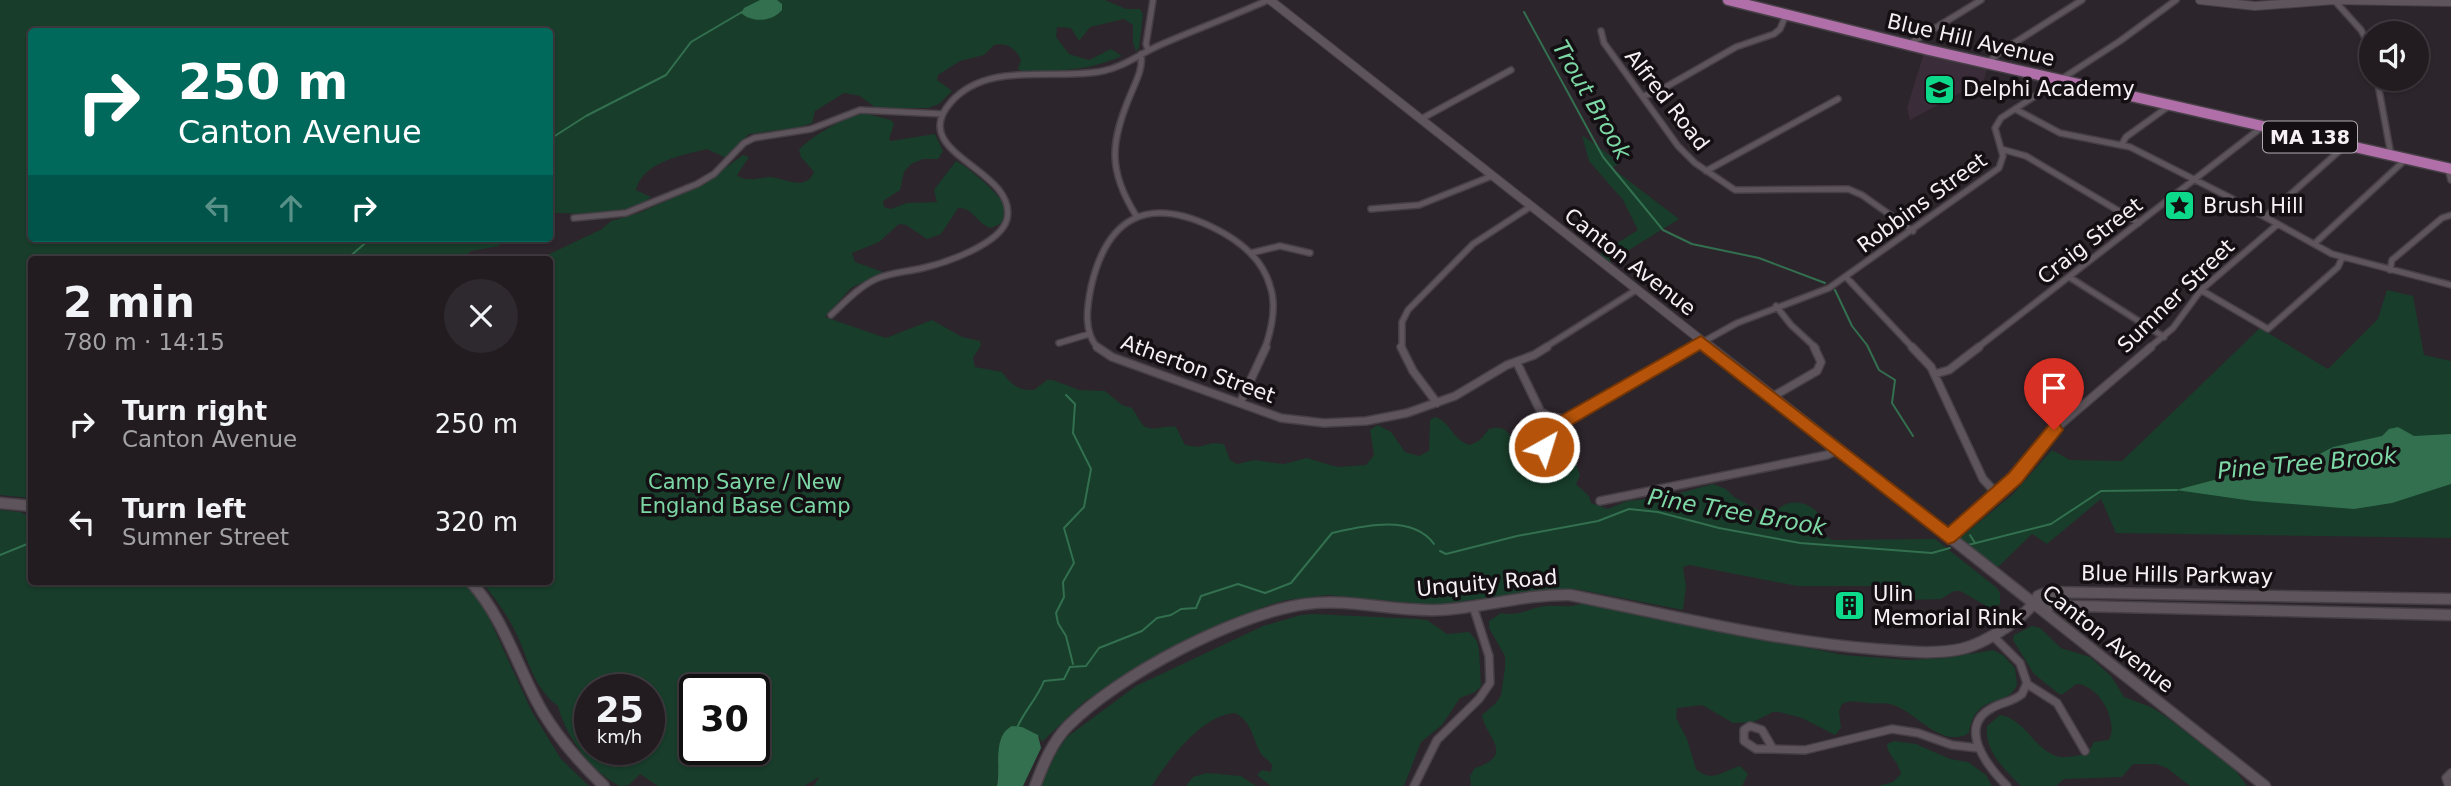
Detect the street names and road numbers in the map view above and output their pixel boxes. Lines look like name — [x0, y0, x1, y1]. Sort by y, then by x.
street label: Blue Hill Avenue — [1885, 9, 2057, 71]
street label: Alfred Road — [1620, 45, 1714, 155]
road number: MA 138 — [2263, 122, 2357, 153]
street label: Robbins Street — [1853, 148, 1991, 258]
street label: Craig Street — [2033, 193, 2147, 289]
street label: Canton Avenue — [1560, 203, 1700, 321]
street label: Sumner Street — [2113, 234, 2239, 358]
street label: Atherton Street — [1118, 330, 1278, 408]
street label: Blue Hills Parkway — [2081, 561, 2273, 589]
street label: Unquity Road — [1416, 565, 1558, 601]
street label: Canton Avenue — [2038, 580, 2178, 698]

